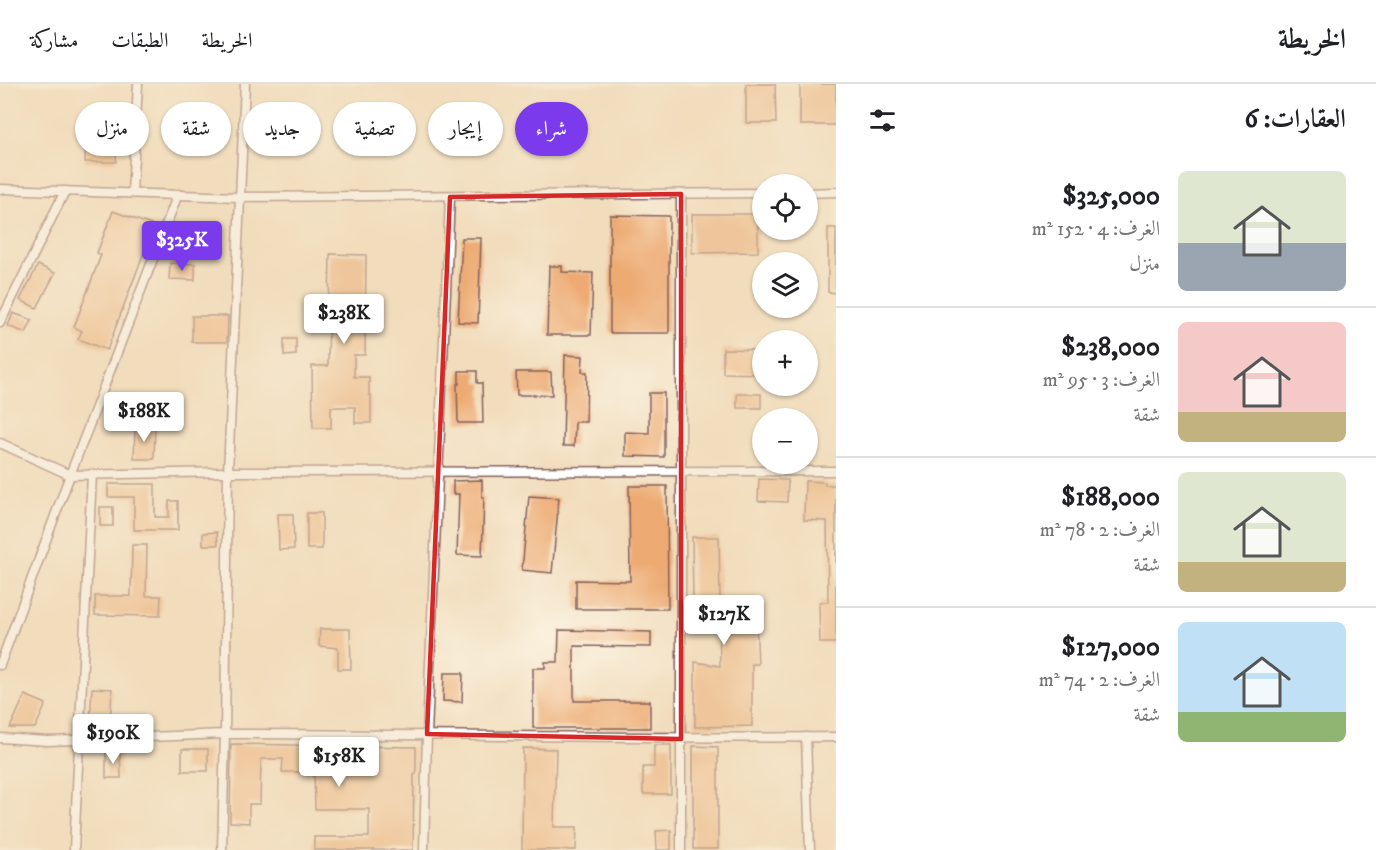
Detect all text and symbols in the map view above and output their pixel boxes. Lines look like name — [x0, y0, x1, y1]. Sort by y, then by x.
text: الخريطة — [1278, 22, 1346, 57]
text: مشاركة — [30, 28, 78, 54]
text: الطبقات — [111, 28, 168, 54]
text: الخريطة — [201, 28, 253, 54]
chip: منزل — [75, 102, 149, 156]
chip: شقة — [161, 102, 231, 156]
chip: جديد — [243, 102, 321, 156]
chip: تصفية — [333, 102, 416, 156]
chip: إيجار — [428, 102, 503, 156]
chip: شراء — [515, 102, 588, 156]
text: العقارات: 6 — [1245, 103, 1346, 136]
icon: filters — [866, 104, 899, 137]
map controls — [752, 174, 818, 474]
button: locate — [752, 174, 818, 240]
text: $325,000 — [1062, 180, 1160, 213]
icon: home — [1226, 195, 1298, 267]
text: الغرف: 4 · 152 m² — [1032, 217, 1160, 242]
pin: $325K — [140, 221, 224, 272]
text: $325K — [156, 228, 208, 253]
button: layers — [752, 252, 818, 318]
text: منزل — [1129, 252, 1160, 277]
pin: $238K — [302, 294, 386, 345]
text: $238K — [318, 301, 370, 326]
button: + — [752, 330, 818, 396]
text: $238,000 — [1061, 331, 1160, 364]
icon: home — [1226, 346, 1298, 418]
text: الغرف: 3 · 95 m² — [1043, 368, 1160, 393]
pin: $188K — [102, 392, 186, 443]
text: $188K — [118, 399, 170, 424]
text: شقة — [1134, 403, 1160, 428]
button: − — [752, 408, 818, 474]
text: $188,000 — [1061, 481, 1160, 514]
icon: home — [1226, 496, 1298, 568]
text: الغرف: 2 · 78 m² — [1040, 518, 1160, 543]
text: شقة — [1134, 553, 1160, 578]
pin: $127K — [682, 595, 766, 646]
text: $127K — [698, 602, 750, 627]
text: $127,000 — [1062, 631, 1160, 664]
icon: home — [1226, 646, 1298, 718]
text: الغرف: 2 · 74 m² — [1039, 668, 1160, 693]
text: شقة — [1134, 703, 1160, 728]
pin: $190K — [71, 714, 155, 765]
text: $190K — [87, 721, 140, 746]
pin: $158K — [297, 737, 381, 788]
text: $158K — [313, 744, 365, 769]

